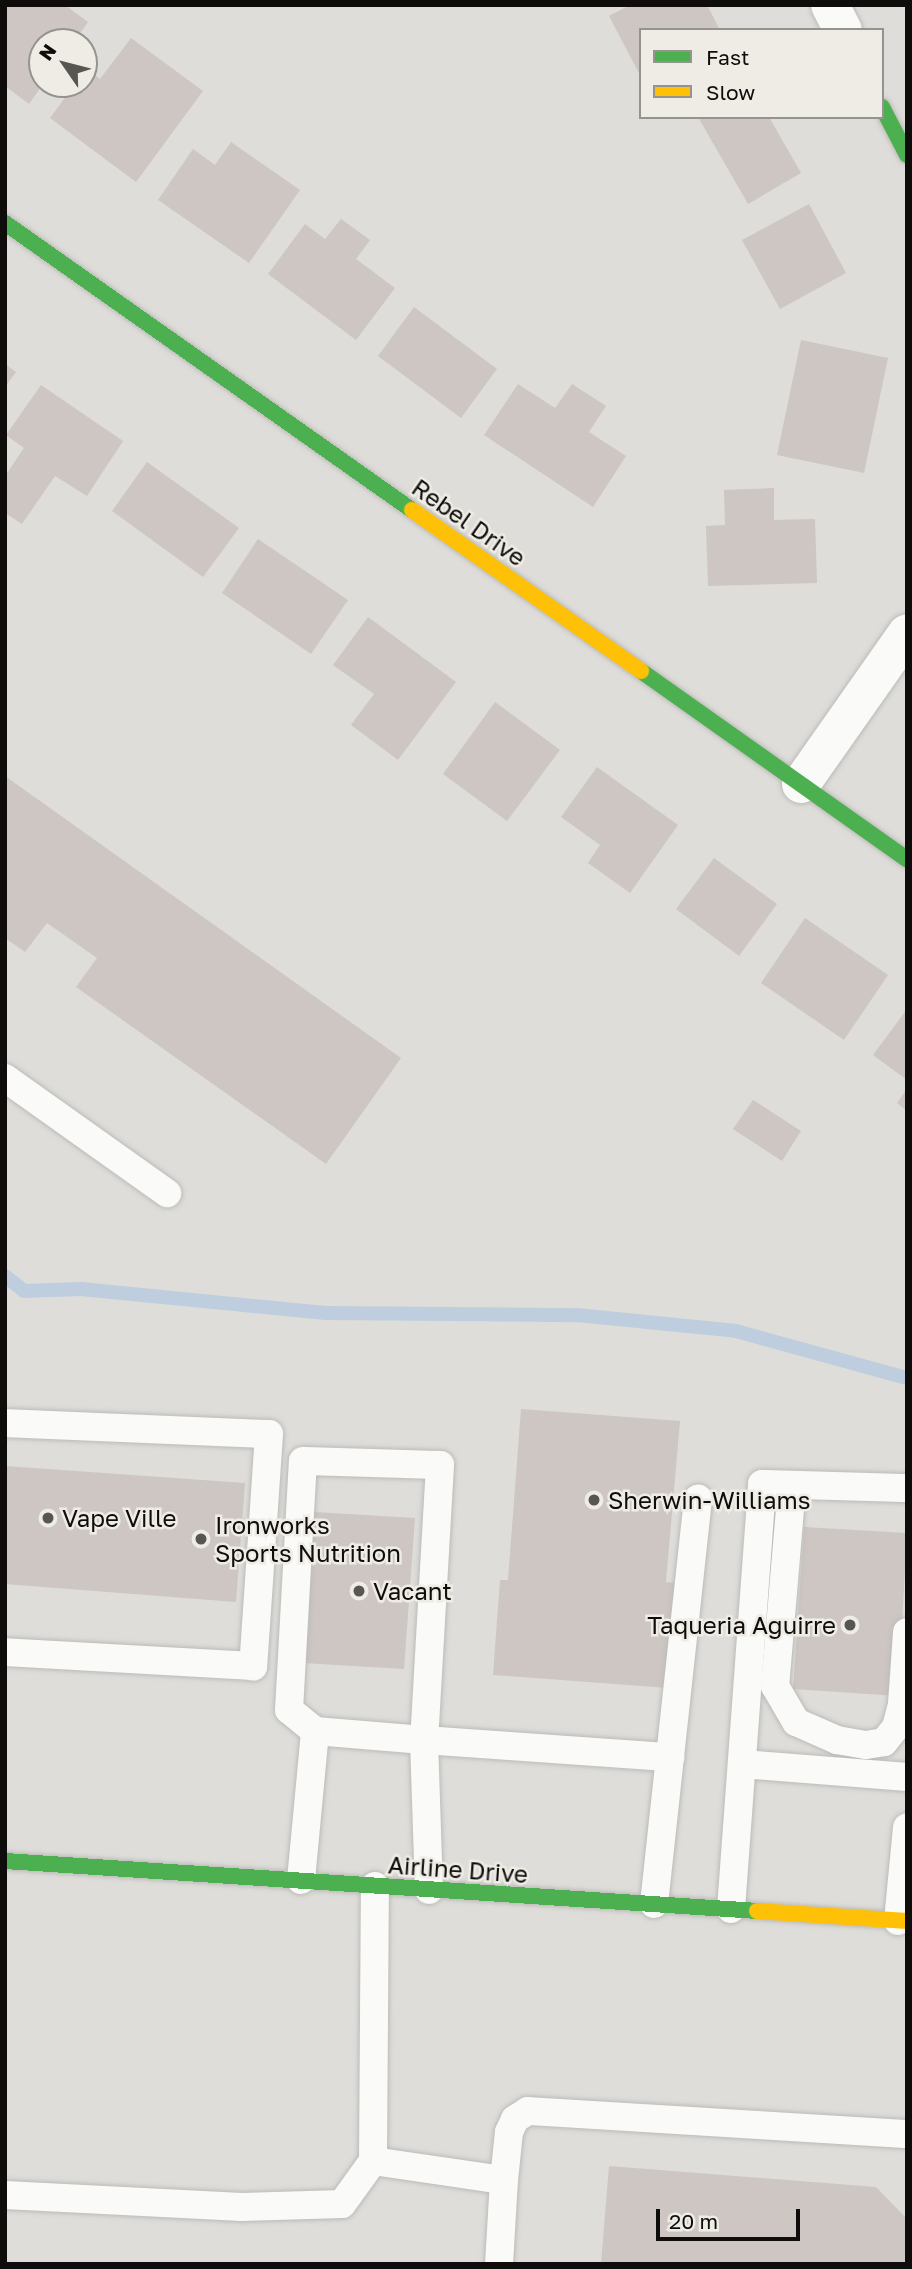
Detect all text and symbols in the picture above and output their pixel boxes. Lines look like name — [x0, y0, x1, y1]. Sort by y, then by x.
north arrow — [28, 28, 98, 98]
legend — [639, 28, 884, 119]
text: N — [33, 39, 61, 64]
text: Fast — [706, 44, 749, 70]
text: Slow — [706, 79, 755, 105]
street label: Rebel Drive — [407, 472, 531, 572]
place label: Sherwin-Williams — [608, 1486, 810, 1514]
marker: Sherwin-Williams — [586, 1492, 602, 1508]
place label: Vape Ville — [62, 1504, 176, 1532]
marker: Vape Ville — [40, 1510, 56, 1526]
place label: Ironworks Sports Nutrition — [215, 1511, 401, 1567]
marker: Ironworks Sports Nutrition — [193, 1531, 209, 1547]
place label: Vacant — [373, 1577, 452, 1605]
marker: Vacant — [351, 1583, 367, 1599]
place label: Taqueria Aguirre — [647, 1611, 836, 1639]
marker: Taqueria Aguirre — [842, 1617, 858, 1633]
street label: Airline Drive — [387, 1850, 529, 1888]
scale bar — [660, 2196, 804, 2240]
text: 20 m — [669, 2208, 718, 2234]

